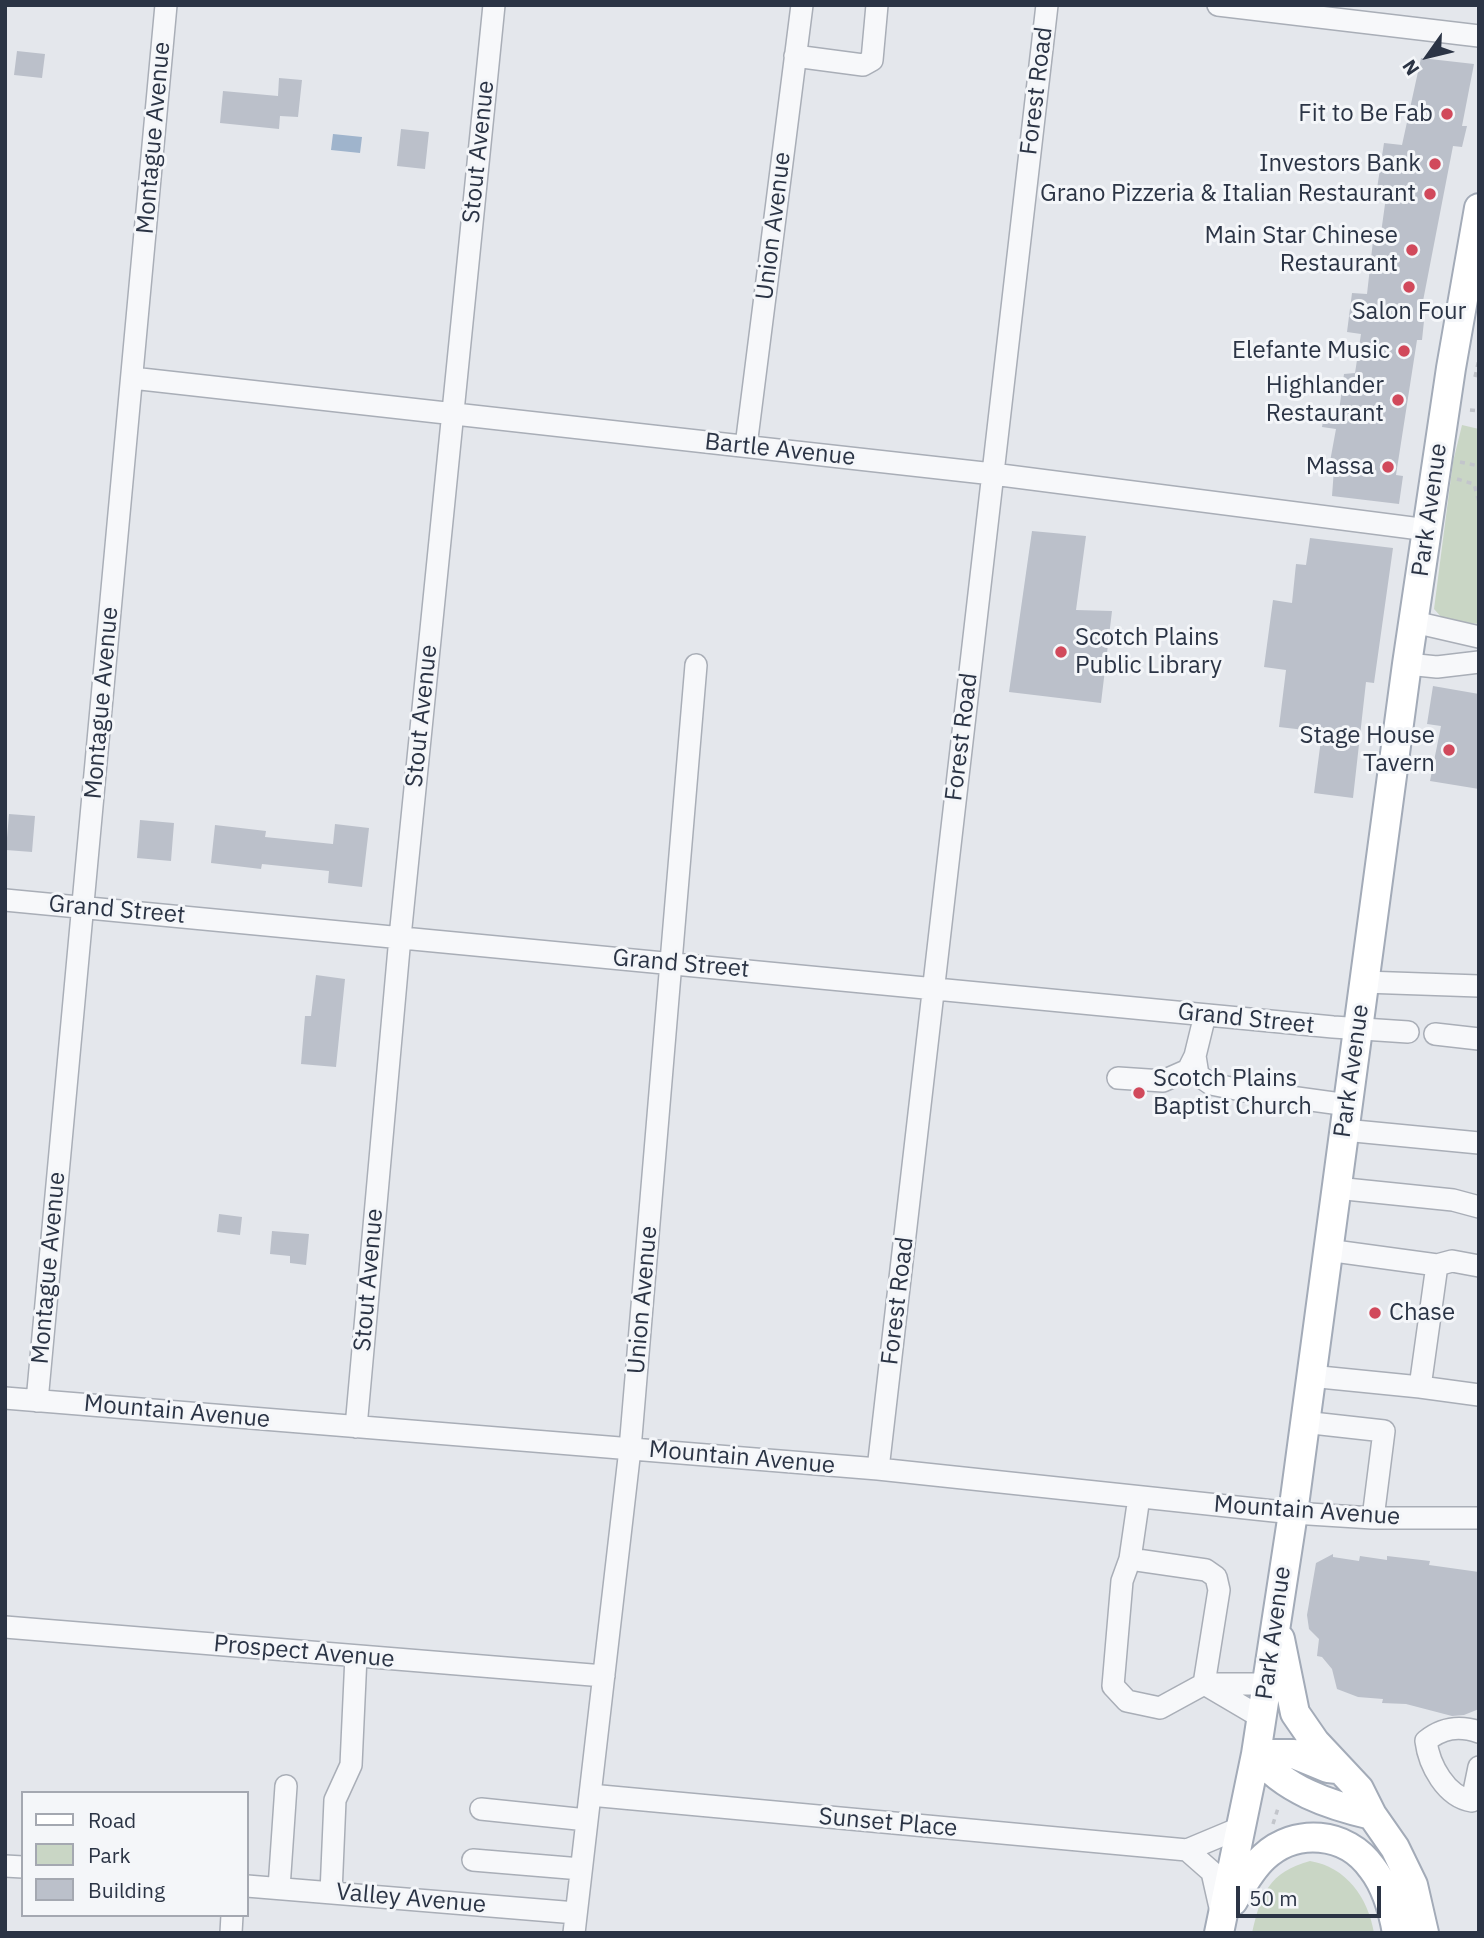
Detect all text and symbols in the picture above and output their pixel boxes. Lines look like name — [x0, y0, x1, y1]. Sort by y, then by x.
north arrow — [1393, 21, 1463, 91]
street label: Forest Road — [1015, 25, 1059, 157]
street label: Montague Avenue — [131, 41, 177, 235]
text: N — [1397, 55, 1424, 80]
street label: Stout Avenue — [457, 79, 501, 225]
place label: Fit to Be Fab — [1298, 100, 1433, 128]
marker: Fit to Be Fab — [1439, 106, 1455, 122]
street label: Union Avenue — [751, 150, 797, 302]
place label: Investors Bank — [1259, 150, 1421, 178]
marker: Investors Bank — [1427, 156, 1443, 172]
place label: Grano Pizzeria & Italian Restaurant — [1040, 180, 1416, 208]
marker: Grano Pizzeria & Italian Restaurant — [1422, 186, 1438, 202]
place label: Main Star Chinese Restaurant — [1205, 222, 1398, 278]
marker: Main Star Chinese Restaurant — [1404, 242, 1420, 258]
marker: Salon Four — [1401, 279, 1417, 295]
place label: Salon Four — [1352, 298, 1466, 326]
place label: Elefante Music — [1232, 337, 1390, 365]
marker: Elefante Music — [1396, 343, 1412, 359]
place label: Highlander Restaurant — [1266, 372, 1384, 428]
marker: Highlander Restaurant — [1390, 392, 1406, 408]
street label: Bartle Avenue — [703, 428, 857, 472]
street label: Park Avenue — [1406, 441, 1454, 579]
place label: Massa — [1306, 453, 1374, 481]
marker: Massa — [1380, 459, 1396, 475]
street label: Montague Avenue — [79, 606, 125, 800]
place label: Scotch Plains Public Library — [1075, 624, 1222, 680]
street label: Stout Avenue — [400, 643, 444, 789]
marker: Scotch Plains Public Library — [1053, 644, 1069, 660]
street label: Forest Road — [940, 671, 984, 803]
place label: Stage House Tavern — [1300, 722, 1435, 778]
marker: Stage House Tavern — [1441, 742, 1457, 758]
street label: Grand Street — [47, 890, 187, 930]
street label: Grand Street — [611, 944, 751, 984]
street label: Grand Street — [1176, 998, 1316, 1040]
street label: Park Avenue — [1328, 1002, 1376, 1140]
place label: Scotch Plains Baptist Church — [1153, 1065, 1312, 1121]
marker: Scotch Plains Baptist Church — [1131, 1085, 1147, 1101]
street label: Montague Avenue — [26, 1171, 72, 1365]
street label: Stout Avenue — [348, 1207, 390, 1353]
street label: Union Avenue — [622, 1225, 664, 1375]
street label: Forest Road — [876, 1235, 920, 1367]
place label: Chase — [1389, 1299, 1455, 1327]
marker: Chase — [1367, 1305, 1383, 1321]
street label: Mountain Avenue — [83, 1390, 271, 1434]
street label: Mountain Avenue — [648, 1436, 836, 1480]
street label: Mountain Avenue — [1213, 1490, 1401, 1532]
street label: Park Avenue — [1250, 1564, 1298, 1702]
street label: Prospect Avenue — [212, 1630, 396, 1674]
legend — [21, 1791, 248, 1917]
street label: Sunset Place — [817, 1803, 959, 1843]
text: Road — [88, 1806, 136, 1834]
text: Park — [88, 1841, 131, 1869]
scale bar — [1239, 1871, 1384, 1915]
text: Building — [88, 1876, 165, 1904]
street label: Valley Avenue — [335, 1878, 487, 1920]
text: 50 m — [1249, 1884, 1298, 1912]

